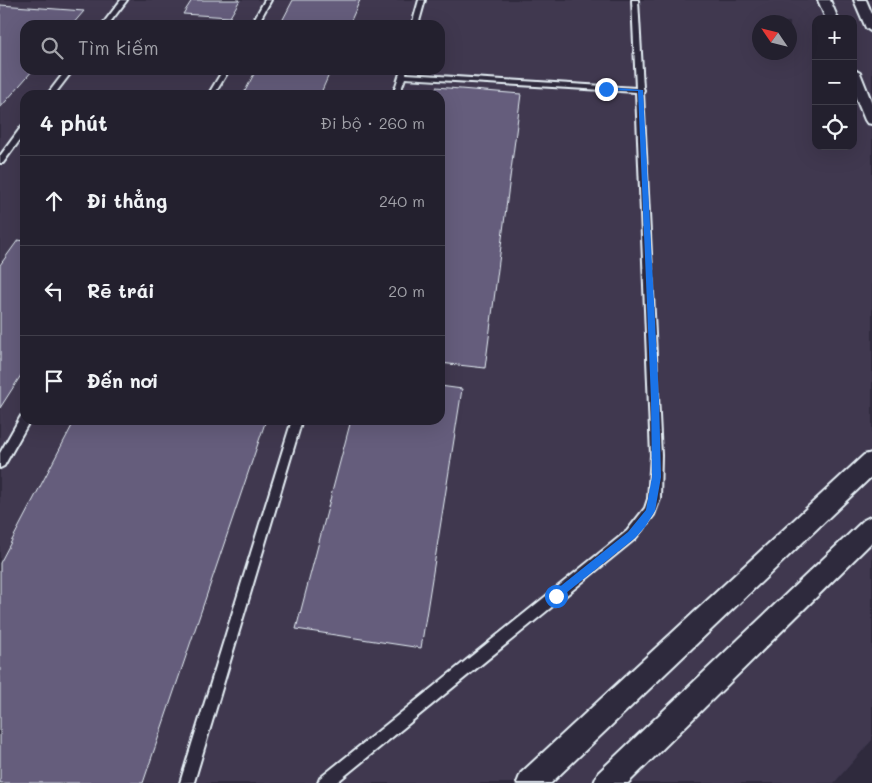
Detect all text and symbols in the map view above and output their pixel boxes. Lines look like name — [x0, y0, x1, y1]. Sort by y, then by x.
north arrow — [752, 15, 797, 60]
map controls — [812, 15, 857, 150]
button: + — [812, 15, 857, 60]
search box — [20, 20, 445, 75]
icon: search — [38, 34, 66, 62]
text: Tìm kiếm — [78, 35, 159, 60]
button: − — [812, 60, 857, 105]
route end — [595, 78, 618, 101]
button: locate — [812, 105, 857, 150]
text: 4 phút — [40, 109, 108, 136]
text: Đi bộ · 260 m — [320, 112, 425, 133]
icon: ahead — [40, 187, 68, 215]
text: Đi thẳng — [87, 188, 167, 213]
text: 240 m — [379, 190, 425, 211]
icon: left — [40, 277, 68, 305]
text: Rẽ trái — [87, 278, 155, 303]
text: 20 m — [388, 280, 425, 301]
icon: arrive — [40, 367, 68, 395]
text: Đến nơi — [87, 368, 159, 393]
route start — [545, 585, 568, 608]

